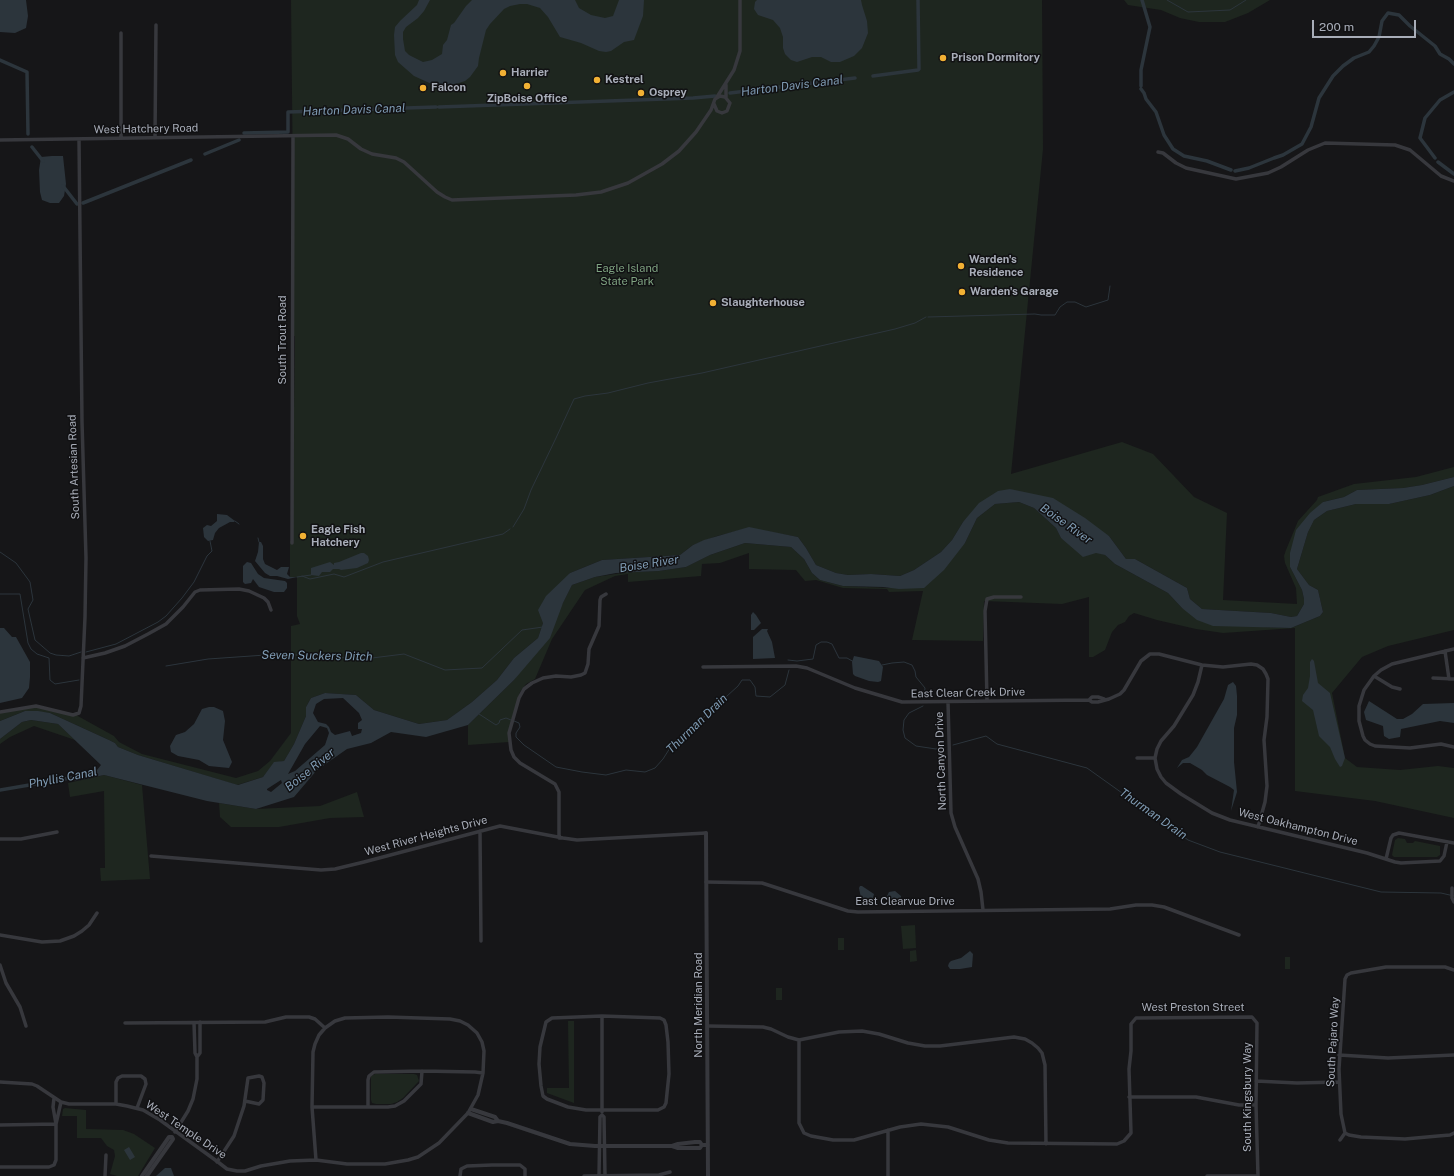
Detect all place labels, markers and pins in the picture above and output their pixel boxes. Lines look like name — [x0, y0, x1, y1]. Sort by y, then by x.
place label: Prison Dormitory — [951, 51, 1040, 65]
marker: Prison Dormitory — [938, 53, 948, 63]
place label: Harrier — [511, 66, 549, 80]
marker: Harrier — [498, 68, 508, 78]
place label: Kestrel — [605, 73, 644, 87]
marker: Kestrel — [592, 75, 602, 85]
place label: Falcon — [431, 81, 466, 95]
marker: ZipBoise Office — [522, 81, 532, 91]
marker: Falcon — [418, 83, 428, 93]
place label: Osprey — [649, 86, 687, 100]
marker: Osprey — [636, 88, 646, 98]
place label: ZipBoise Office — [487, 92, 567, 106]
place label: Warden's Residence — [969, 253, 1023, 279]
marker: Warden's Residence — [956, 261, 966, 271]
place label: Warden's Garage — [970, 285, 1059, 299]
marker: Warden's Garage — [957, 287, 967, 297]
place label: Slaughterhouse — [721, 296, 805, 310]
marker: Slaughterhouse — [708, 298, 718, 308]
place label: Eagle Fish Hatchery — [311, 523, 365, 549]
marker: Eagle Fish Hatchery — [298, 531, 308, 541]

